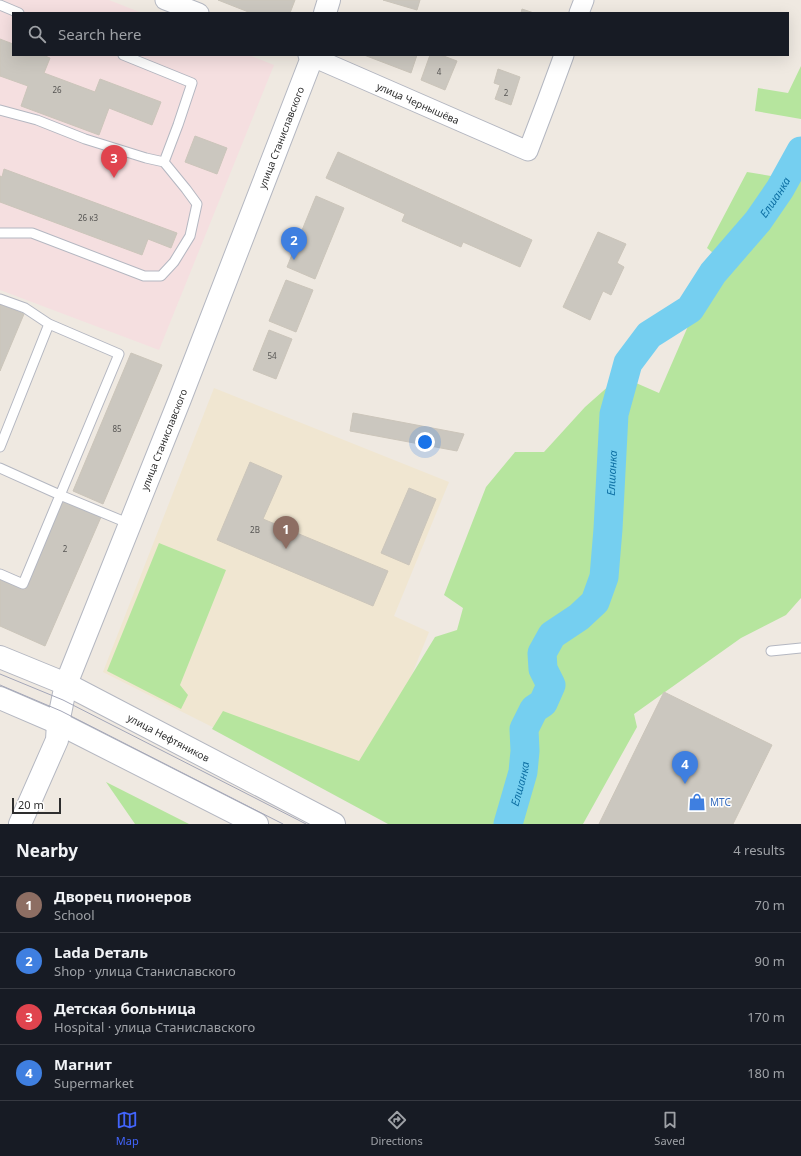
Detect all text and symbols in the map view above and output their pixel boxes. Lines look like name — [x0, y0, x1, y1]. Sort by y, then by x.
search box — [12, 12, 789, 56]
icon: search — [26, 23, 48, 45]
text: Search here — [58, 24, 141, 44]
house number: 4 — [437, 66, 442, 77]
street label: улица Чернышёва — [375, 79, 461, 127]
house number: 26 — [52, 84, 62, 95]
street label: улица Станиславского — [255, 84, 307, 190]
house number: 2 — [504, 87, 509, 98]
pin: 3 — [101, 145, 127, 178]
water label: Елшанка — [755, 174, 793, 220]
house number: 26 к3 — [78, 212, 98, 223]
pin: 2 — [281, 227, 307, 260]
house number: 54 — [267, 350, 277, 361]
street label: улица Станиславского — [137, 387, 190, 492]
house number: 85 — [112, 423, 122, 434]
your location — [415, 432, 435, 452]
water label: Елшанка — [602, 450, 620, 496]
pin: 1 — [273, 516, 299, 549]
house number: 2В — [250, 524, 260, 535]
house number: 2 — [63, 543, 68, 554]
street label: улица Нефтяников — [125, 710, 212, 765]
pin: 4 — [672, 751, 698, 784]
water label: Елшанка — [506, 761, 531, 808]
shop icon: МТС — [687, 792, 707, 812]
place label: МТС — [710, 795, 731, 809]
scale bar — [12, 796, 61, 815]
text: 20 m — [18, 797, 44, 812]
text: Nearby — [16, 839, 78, 862]
text: 4 results — [733, 841, 785, 859]
text: Дворец пионеров — [54, 886, 191, 906]
text: 1 — [25, 896, 33, 914]
text: 70 m — [755, 896, 785, 914]
text: School — [54, 906, 95, 924]
text: Lada Dеталь — [54, 942, 148, 962]
text: 2 — [25, 952, 33, 970]
text: 90 m — [755, 952, 785, 970]
text: Shop · улица Станиславского — [54, 962, 236, 980]
text: Детская больница — [54, 998, 196, 1018]
text: 3 — [25, 1008, 33, 1026]
text: 170 m — [747, 1008, 785, 1026]
text: Hospital · улица Станиславского — [54, 1018, 255, 1036]
text: Магнит — [54, 1054, 112, 1074]
text: 4 — [25, 1064, 33, 1082]
text: 180 m — [747, 1064, 785, 1082]
text: Supermarket — [54, 1074, 134, 1092]
tab: Map — [116, 1109, 139, 1148]
tab: Directions — [370, 1109, 423, 1148]
tab: Saved — [654, 1109, 685, 1148]

